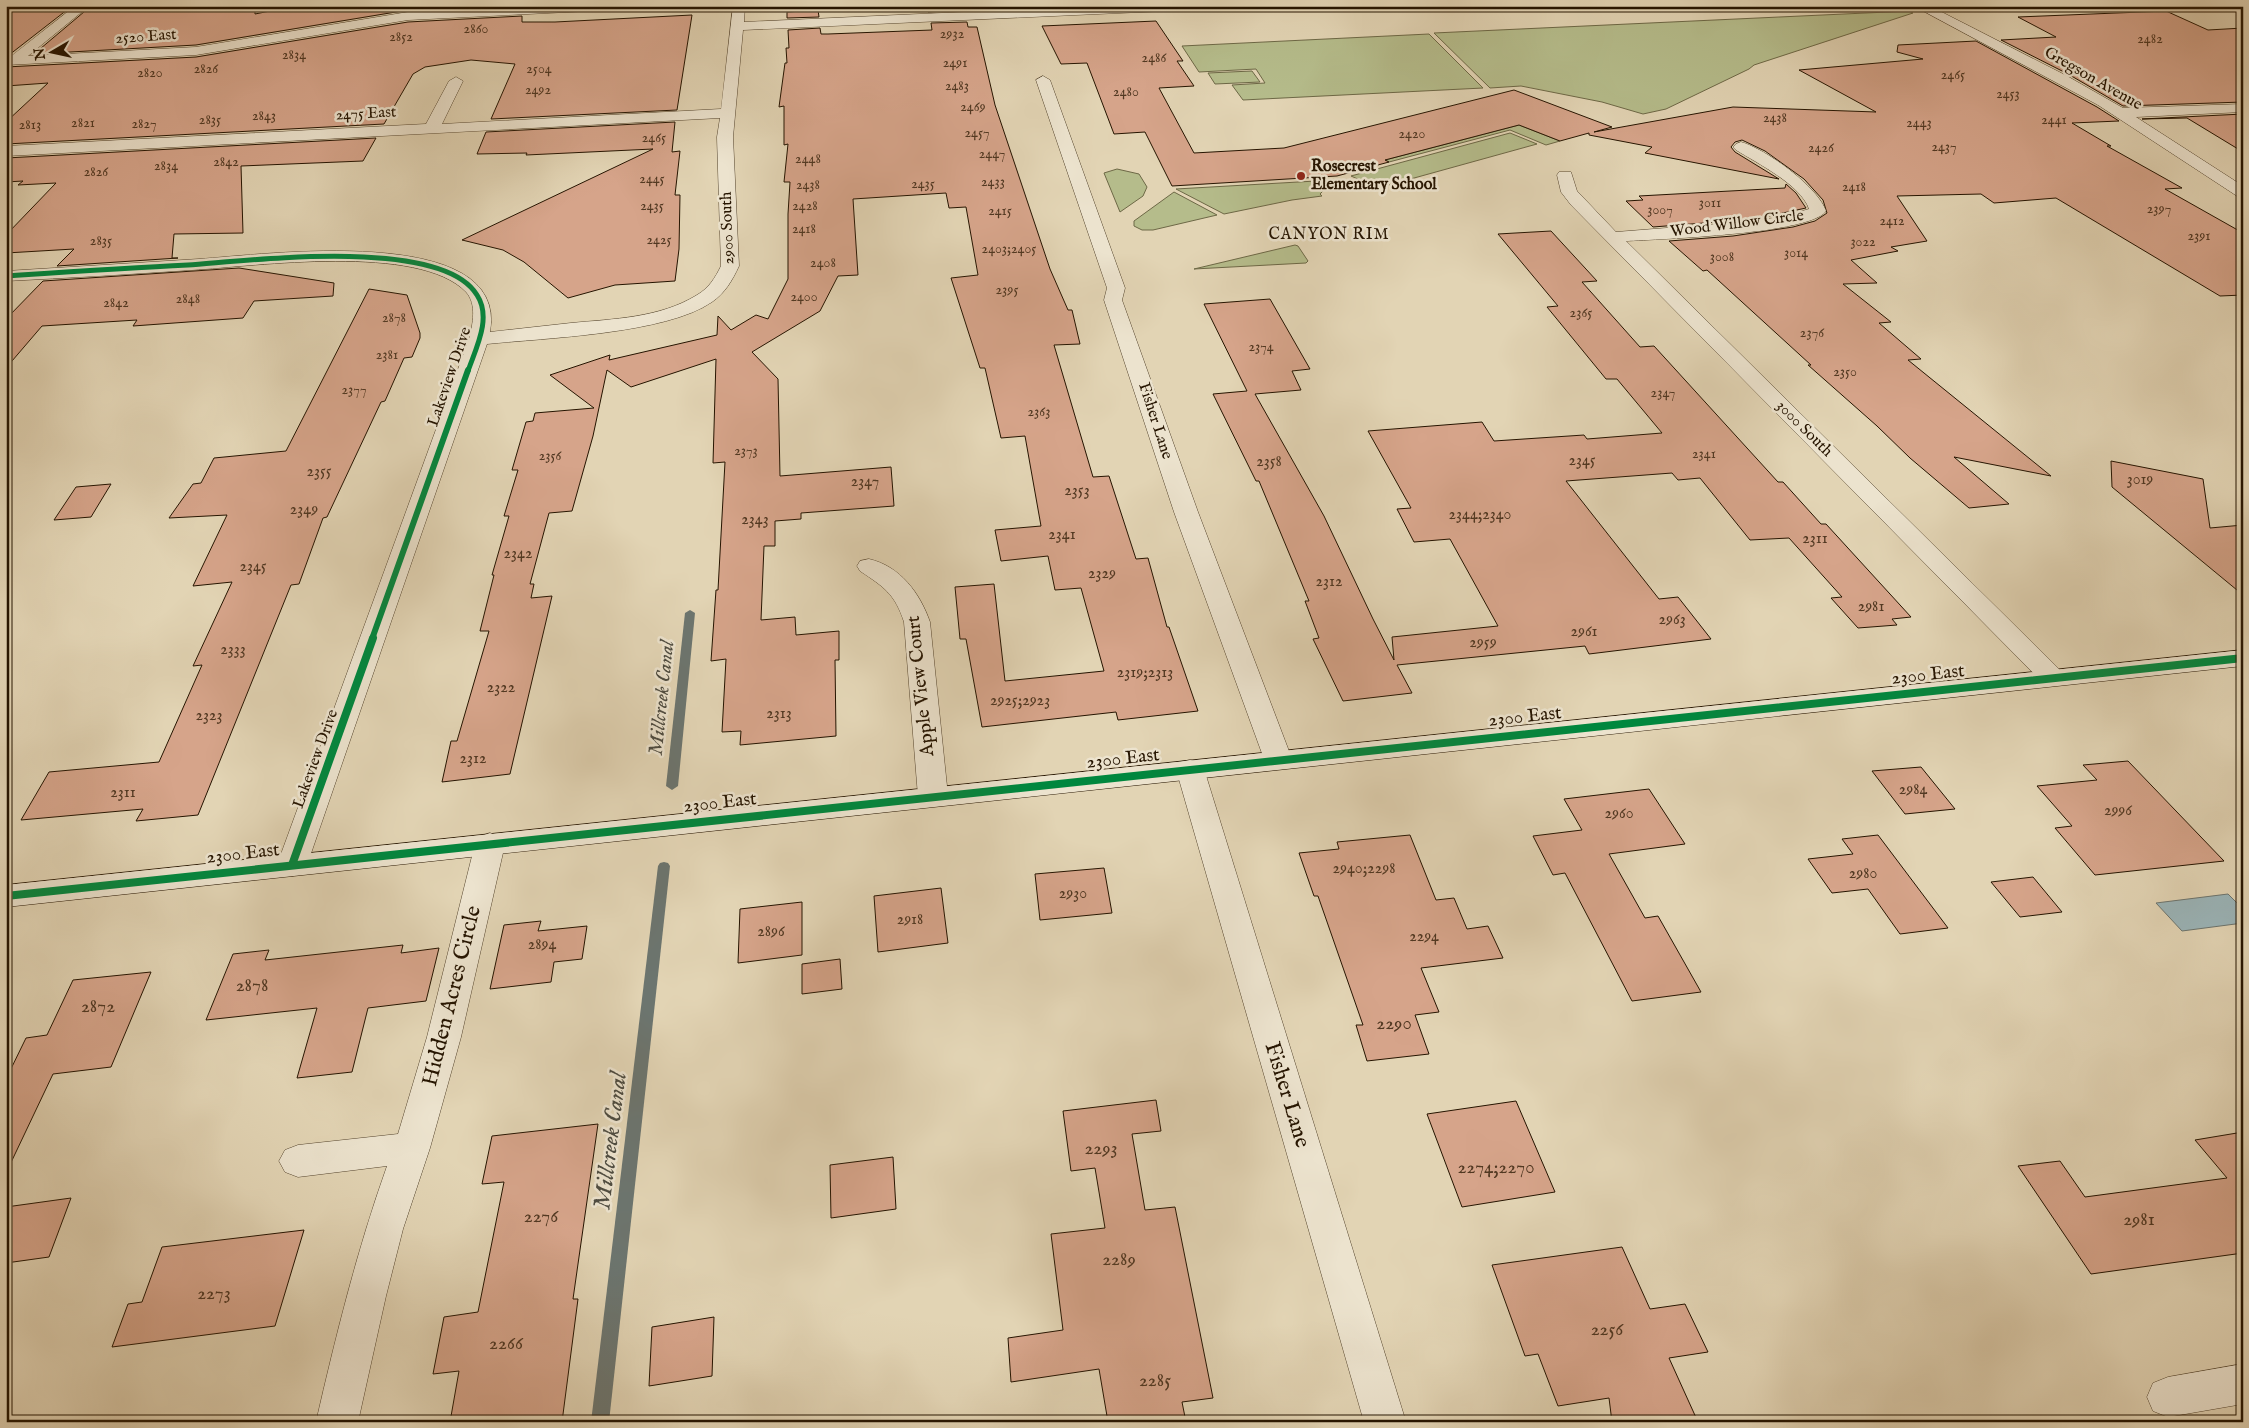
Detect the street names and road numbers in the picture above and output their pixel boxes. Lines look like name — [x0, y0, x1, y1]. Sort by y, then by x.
street label: 2520 East — [115, 25, 178, 49]
street label: Gregson Avenue — [2040, 43, 2146, 115]
street label: 2475 East — [335, 102, 397, 126]
street label: 2900 South — [717, 191, 739, 265]
street label: Wood Willow Circle — [1669, 206, 1805, 242]
street label: Lakeview Drive — [424, 325, 476, 429]
street label: Fisher Lane — [1133, 380, 1177, 462]
street label: 3000 South — [1771, 396, 1837, 462]
street label: Apple View Court — [902, 614, 940, 758]
street label: 2300 East — [1890, 659, 1966, 691]
street label: 2300 East — [1487, 701, 1563, 733]
street label: Lakeview Drive — [289, 707, 343, 811]
street label: 2300 East — [1085, 743, 1161, 775]
street label: 2300 East — [682, 787, 758, 819]
street label: 2300 East — [205, 838, 281, 870]
street label: Hidden Acres Circle — [416, 903, 488, 1089]
street label: Fisher Lane — [1258, 1039, 1316, 1151]

